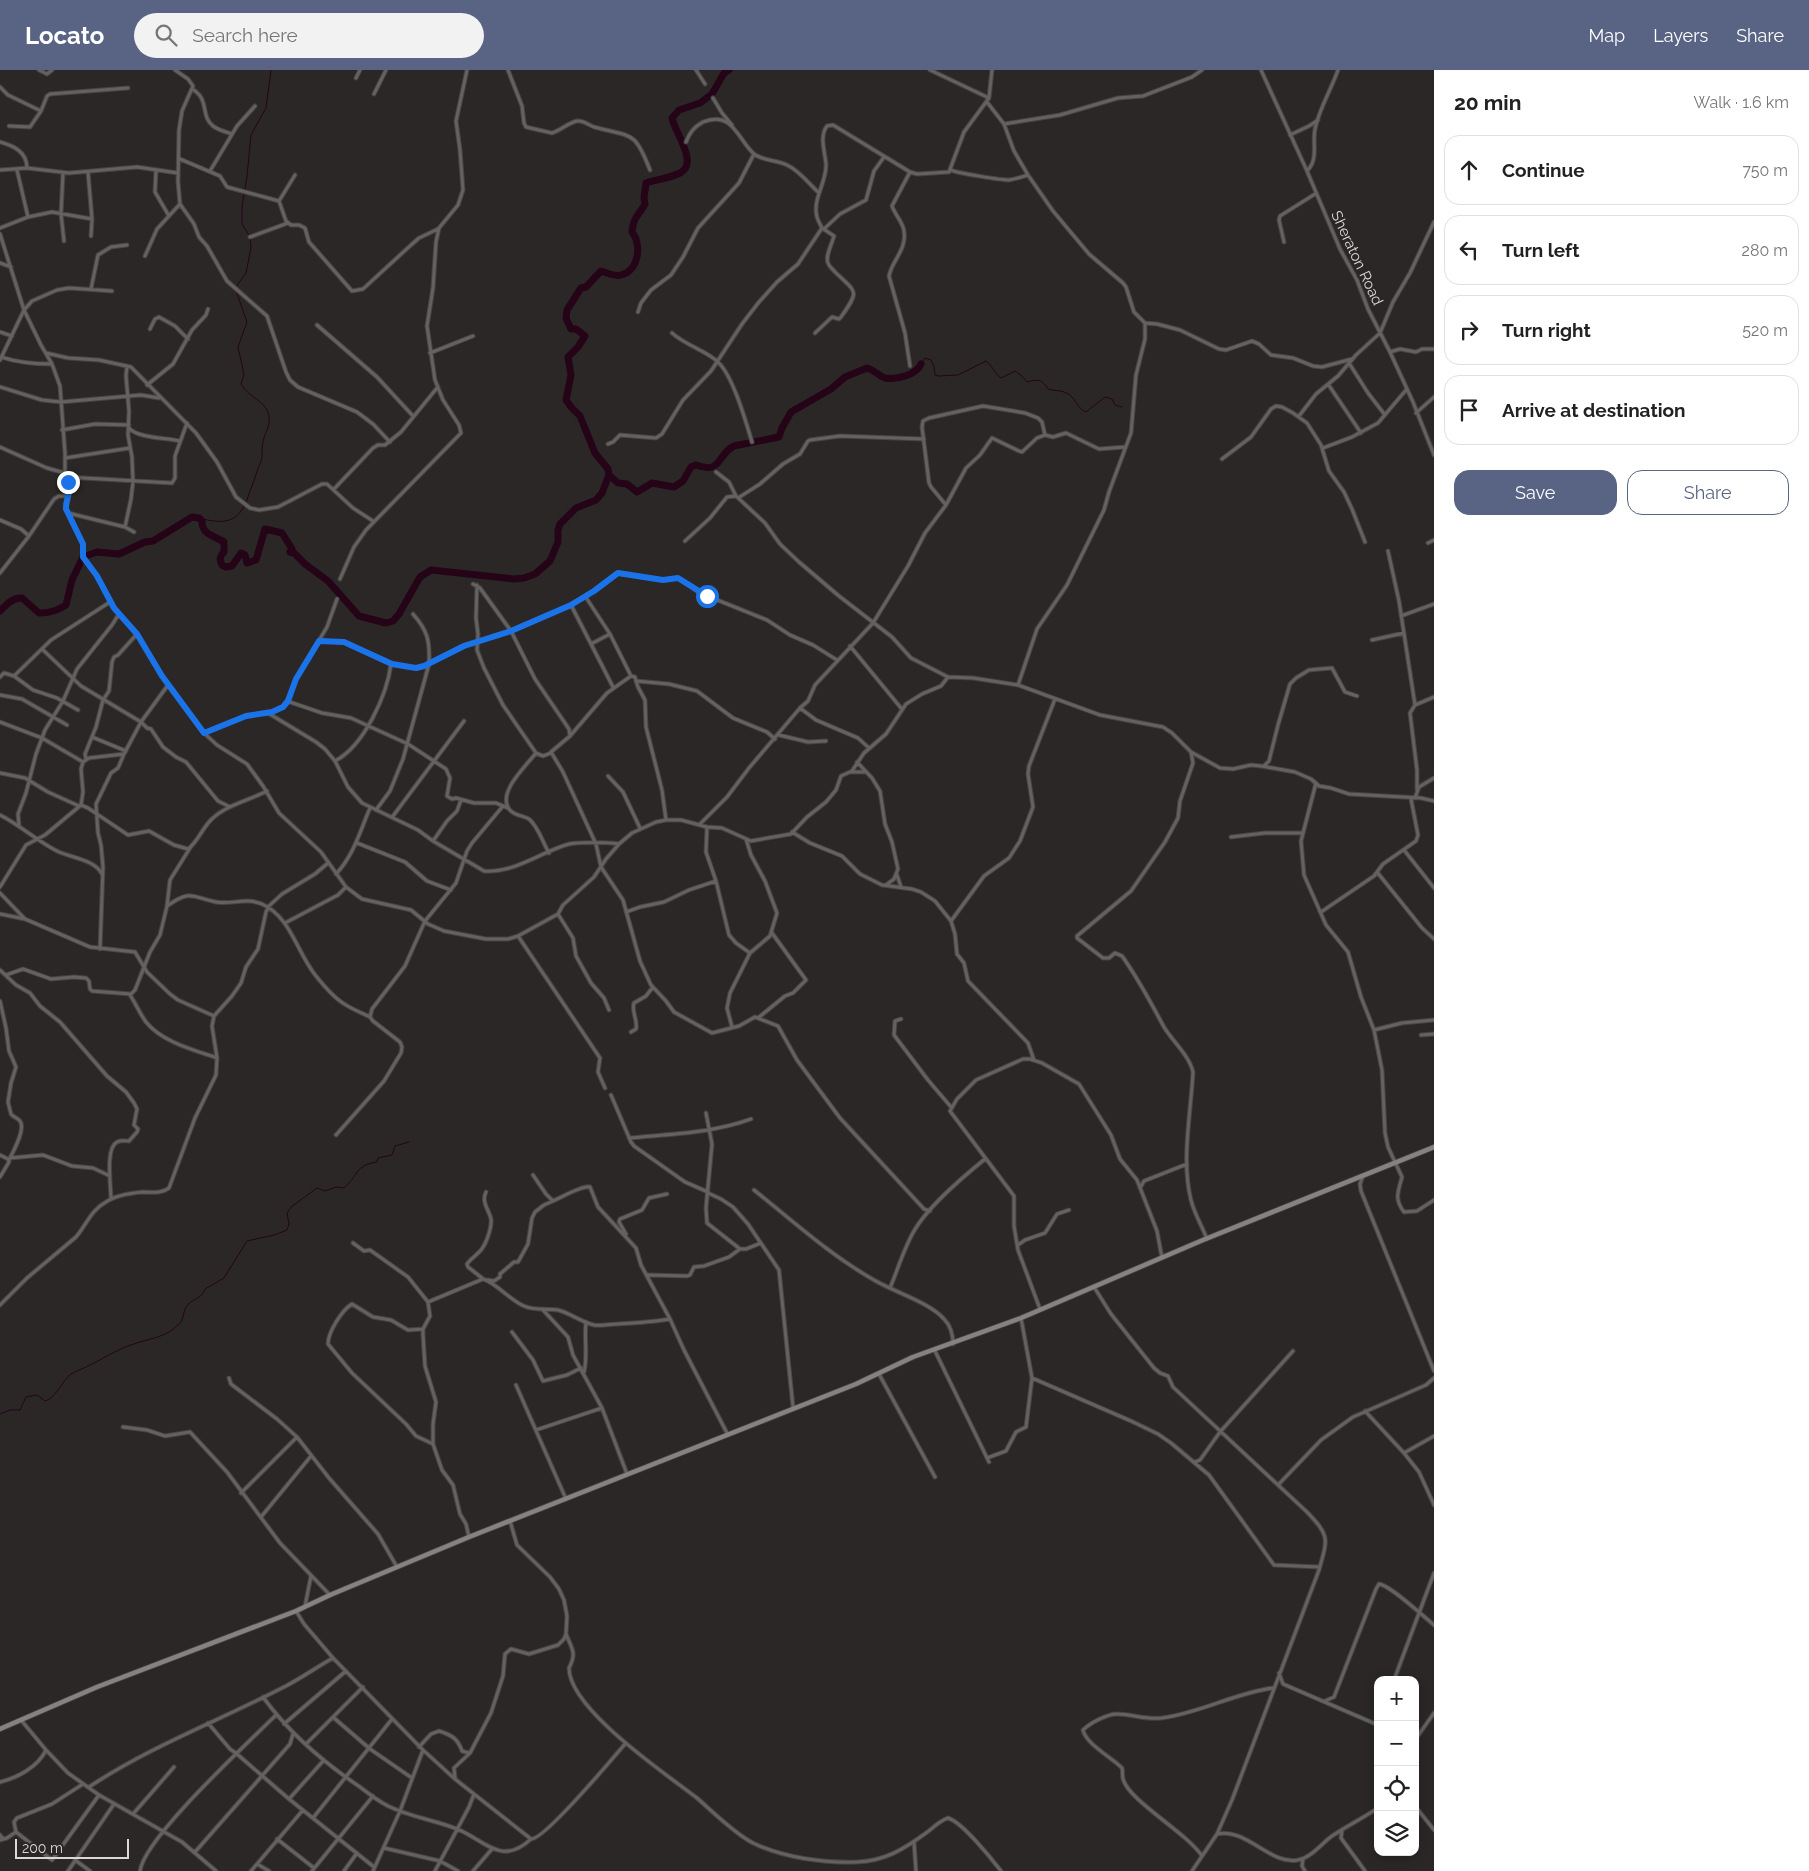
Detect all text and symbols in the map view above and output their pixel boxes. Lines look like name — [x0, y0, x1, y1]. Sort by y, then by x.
search box — [134, 13, 484, 58]
text: Locato — [25, 21, 104, 50]
icon: search — [152, 21, 180, 49]
text: Search here — [192, 24, 298, 46]
text: Map — [1589, 25, 1625, 46]
text: Layers — [1653, 25, 1708, 46]
text: Share — [1736, 25, 1784, 46]
text: 20 min — [1454, 90, 1521, 115]
text: Walk · 1.6 km — [1694, 93, 1789, 112]
icon: ahead — [1455, 156, 1483, 184]
text: Continue — [1502, 159, 1585, 181]
text: 750 m — [1742, 161, 1788, 180]
street label: Sheraton Road — [1327, 208, 1387, 308]
icon: left — [1455, 236, 1483, 264]
text: Turn left — [1502, 239, 1579, 261]
text: 280 m — [1742, 241, 1788, 260]
icon: right — [1455, 316, 1483, 344]
text: Turn right — [1502, 319, 1591, 341]
text: 520 m — [1742, 321, 1788, 340]
icon: arrive — [1455, 396, 1483, 424]
text: Arrive at destination — [1502, 399, 1686, 421]
button: Save — [1454, 470, 1617, 515]
button: Share — [1627, 470, 1789, 515]
route end — [57, 471, 80, 494]
route start — [696, 585, 719, 608]
map controls — [1374, 1676, 1419, 1856]
button: + — [1374, 1676, 1419, 1721]
button: − — [1374, 1721, 1419, 1766]
button: locate — [1374, 1766, 1419, 1811]
button: layers — [1374, 1811, 1419, 1856]
scale bar — [15, 1836, 129, 1859]
text: 200 m — [22, 1840, 63, 1856]

